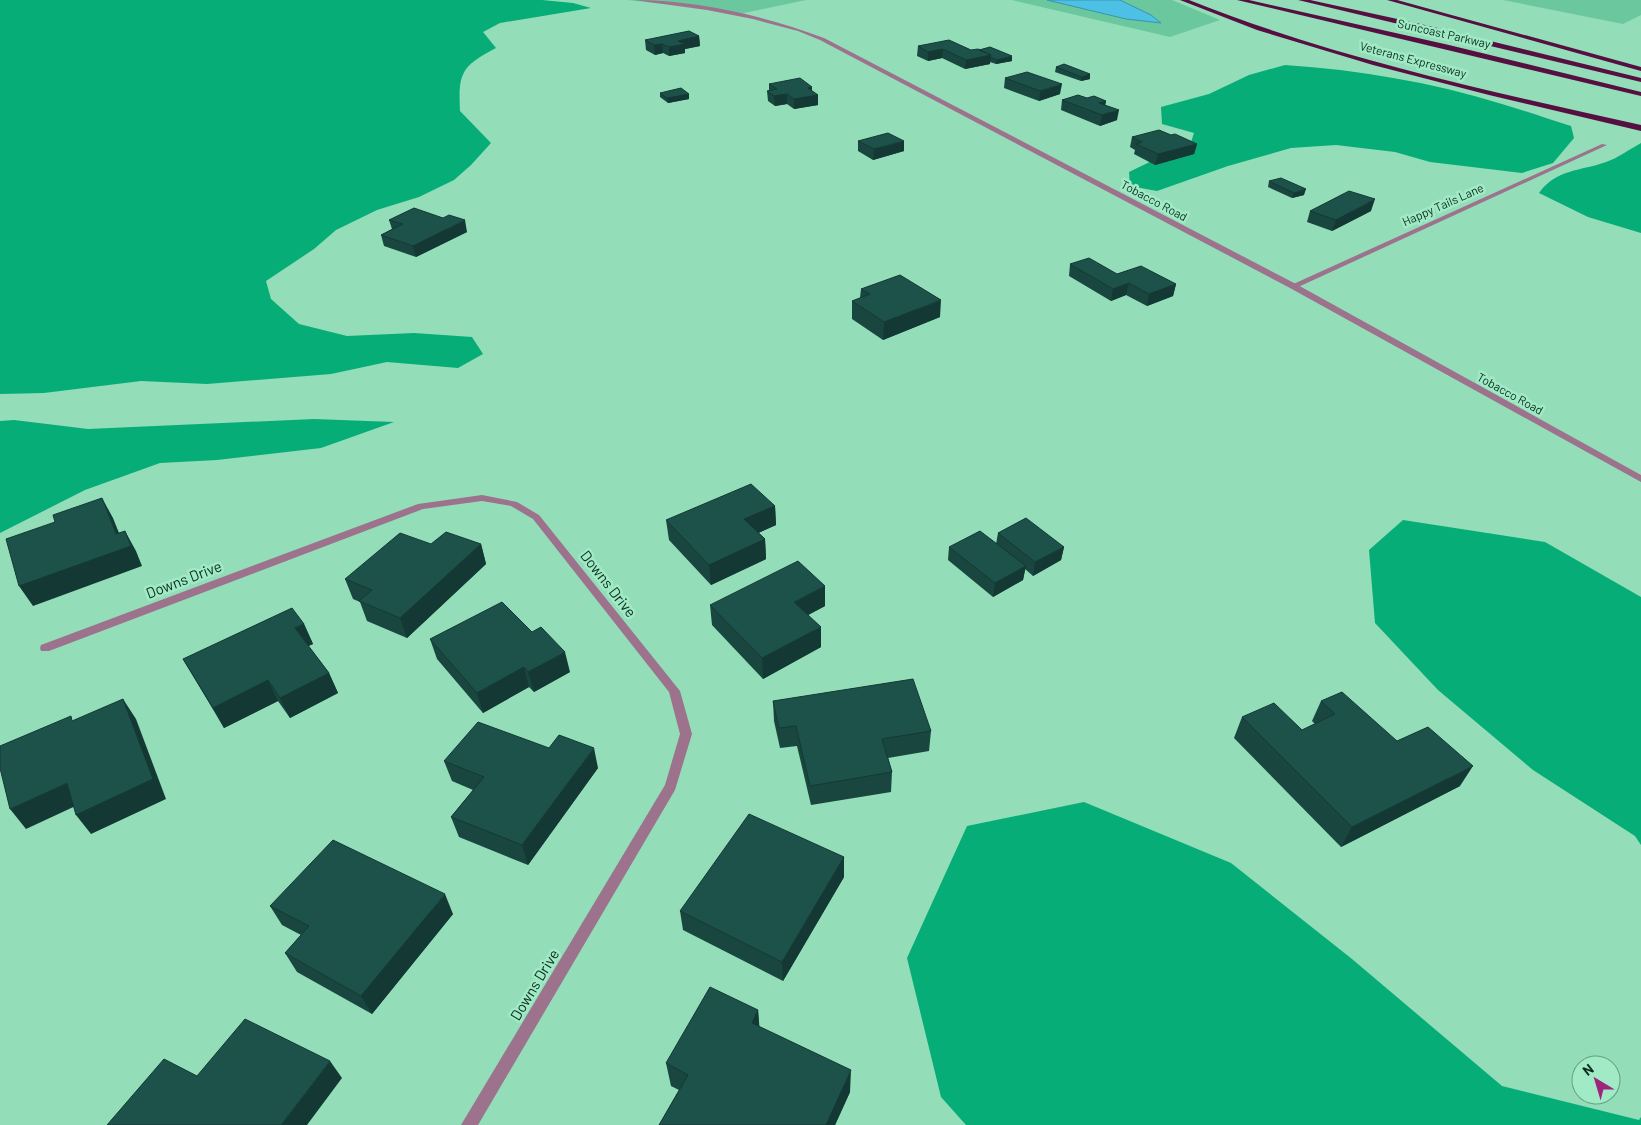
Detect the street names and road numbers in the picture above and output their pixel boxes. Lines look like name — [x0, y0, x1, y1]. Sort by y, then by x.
street label: Suncoast Parkway — [1396, 16, 1492, 51]
street label: Veterans Expressway — [1358, 38, 1469, 80]
street label: Tobacco Road — [1119, 177, 1190, 223]
street label: Happy Tails Lane — [1400, 180, 1485, 228]
street label: Tobacco Road — [1475, 369, 1546, 417]
street label: Downs Drive — [577, 546, 640, 620]
street label: Downs Drive — [143, 556, 224, 602]
street label: Downs Drive — [506, 946, 562, 1023]

